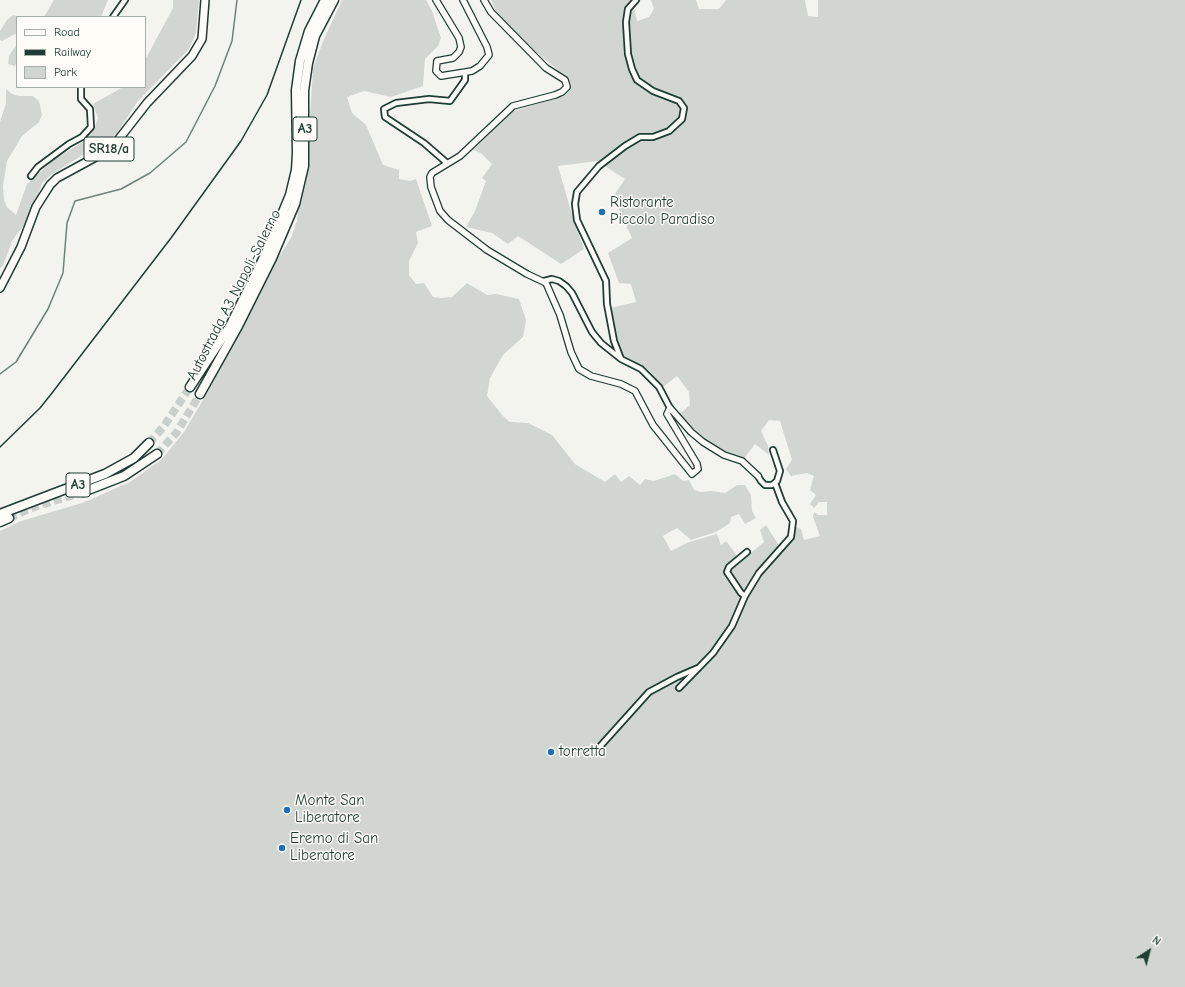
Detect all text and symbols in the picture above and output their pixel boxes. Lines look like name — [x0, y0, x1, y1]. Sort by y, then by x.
legend — [16, 16, 146, 88]
text: Road — [54, 25, 80, 39]
text: Railway — [54, 45, 91, 59]
text: Park — [54, 65, 77, 79]
road number: A3 — [293, 117, 317, 141]
road number: SR18/a — [84, 137, 134, 161]
place label: Ristorante Piccolo Paradiso — [610, 194, 715, 229]
street label: Autostrada A3 Napoli-Salerno — [183, 207, 285, 383]
marker: Ristorante Piccolo Paradiso — [597, 207, 607, 217]
road number: A3 — [66, 473, 90, 497]
place label: torretta — [559, 743, 606, 761]
marker: torretta — [546, 747, 556, 757]
place label: Monte San Liberatore — [295, 792, 364, 827]
marker: Monte San Liberatore — [282, 805, 292, 815]
place label: Eremo di San Liberatore — [290, 830, 378, 865]
marker: Eremo di San Liberatore — [277, 843, 287, 853]
north arrow — [1129, 931, 1169, 971]
text: N — [1150, 934, 1163, 948]

